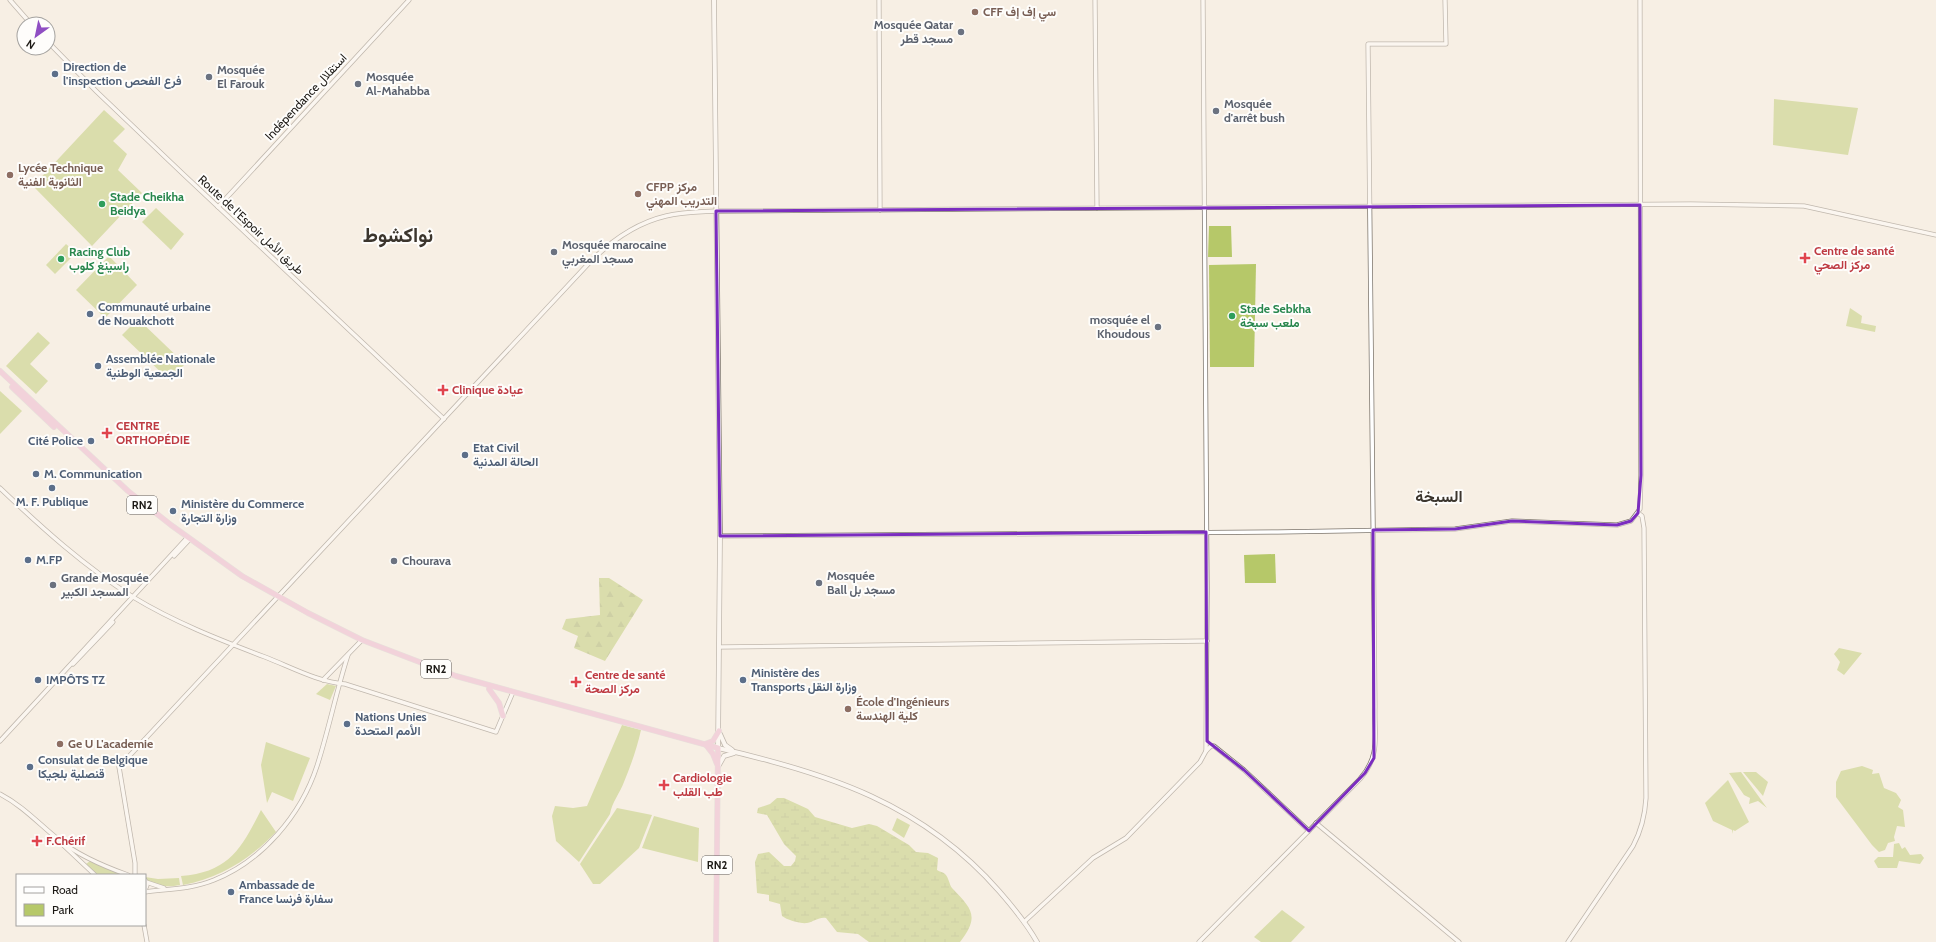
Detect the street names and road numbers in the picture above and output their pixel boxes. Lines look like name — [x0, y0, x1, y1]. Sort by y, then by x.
street label: Indépendance استقلال — [262, 50, 350, 144]
street label: Route de l’Espoir طريق الأمل — [195, 172, 308, 278]
road number: RN2 — [127, 496, 157, 514]
road number: RN2 — [421, 660, 451, 678]
road number: RN2 — [702, 856, 732, 874]

